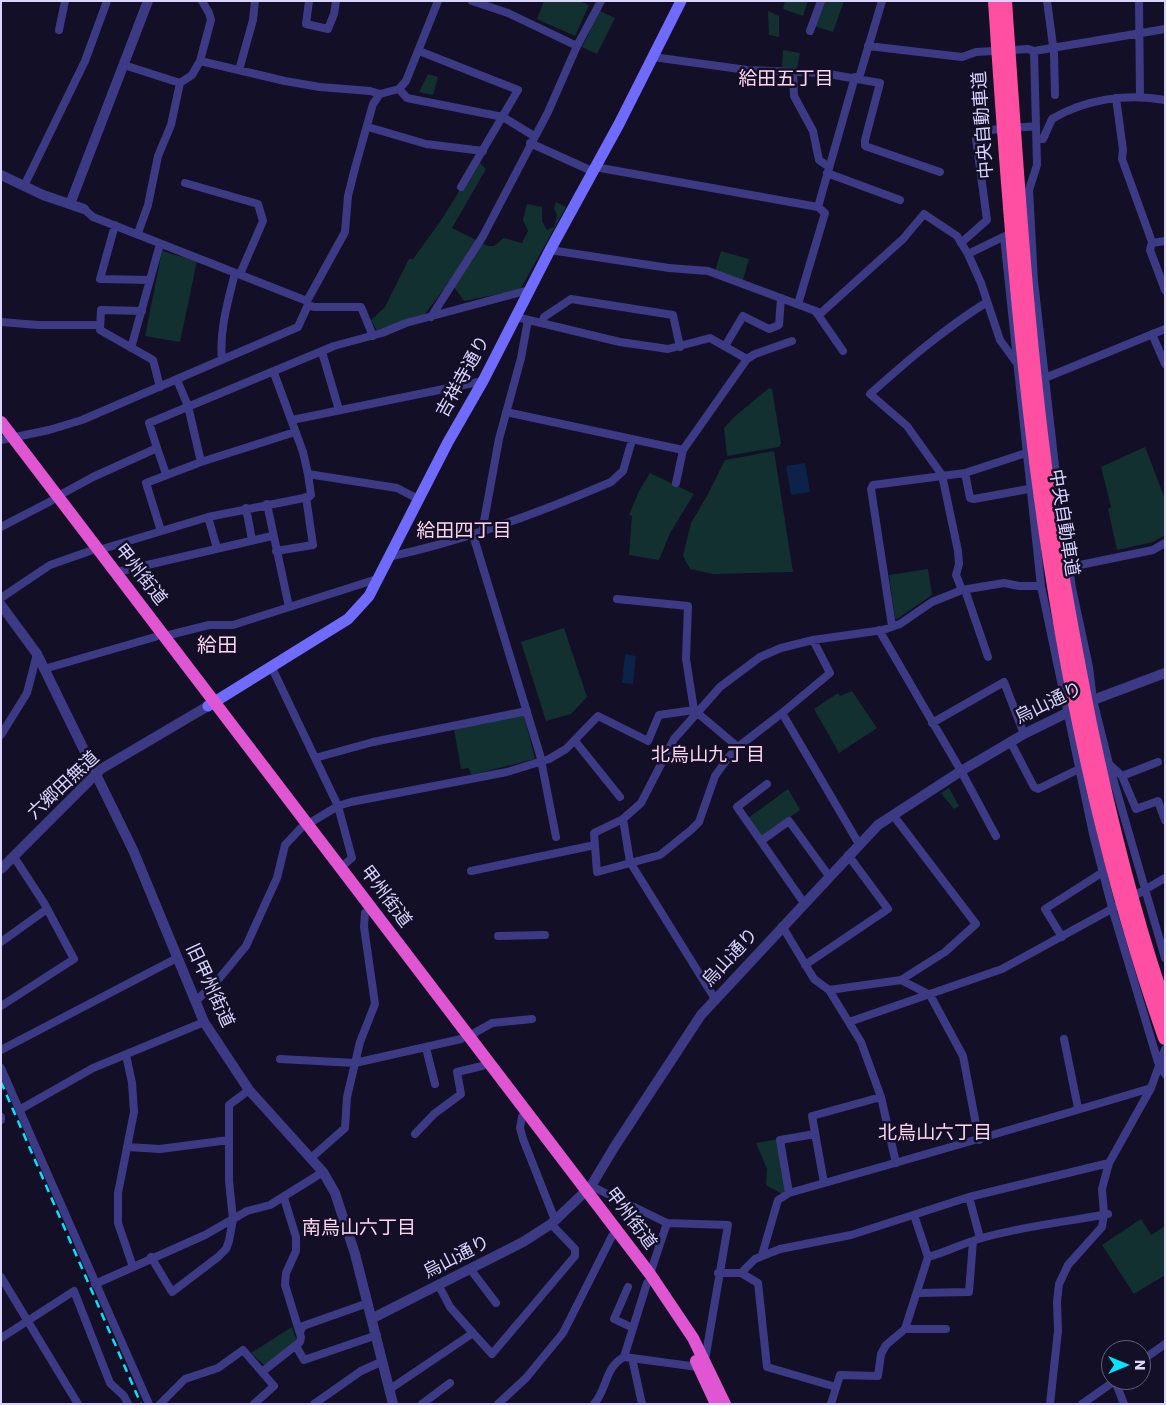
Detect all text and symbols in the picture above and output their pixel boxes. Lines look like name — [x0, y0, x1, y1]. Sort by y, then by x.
district label: 給田五丁目 — [739, 69, 833, 91]
street label: 中央自動車道 — [969, 70, 999, 180]
street label: 吉祥寺通り — [433, 332, 495, 422]
street label: 中央自動車道 — [1044, 468, 1082, 578]
district label: 給田四丁目 — [417, 521, 511, 543]
street label: 甲州街道 — [109, 540, 171, 610]
district label: 給田 — [197, 635, 237, 659]
street label: 烏山通り — [1012, 679, 1086, 729]
district label: 北烏山九丁目 — [651, 745, 765, 767]
street label: 六郷田無道 — [24, 747, 104, 825]
street label: 甲州街道 — [355, 862, 415, 932]
street label: 烏山通り — [699, 924, 763, 992]
street label: 旧甲州街道 — [180, 941, 238, 1031]
district label: 北烏山六丁目 — [878, 1123, 992, 1145]
street label: 甲州街道 — [600, 1184, 660, 1254]
district label: 南烏山六丁目 — [302, 1218, 416, 1240]
street label: 烏山通り — [420, 1232, 494, 1284]
north arrow — [1101, 1340, 1151, 1390]
text: N — [1130, 1360, 1150, 1370]

